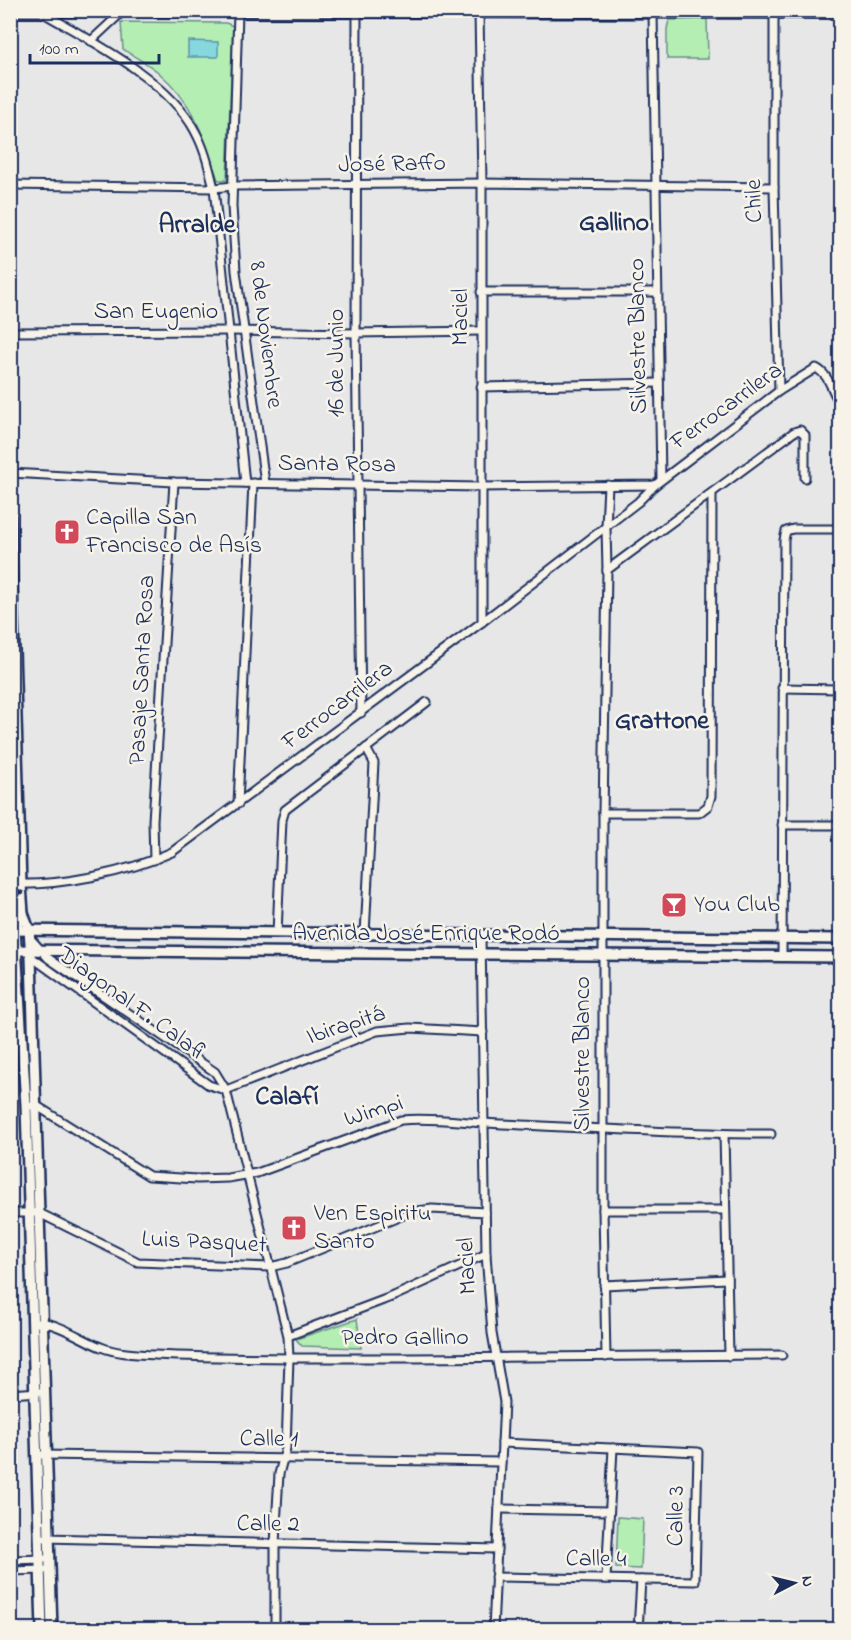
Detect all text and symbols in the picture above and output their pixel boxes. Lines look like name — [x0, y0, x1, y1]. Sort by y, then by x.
scale bar — [30, 27, 159, 65]
text: 100 m — [39, 37, 79, 63]
street label: José Raffo — [338, 147, 446, 183]
street label: Chile — [737, 179, 773, 223]
district label: Gallino — [579, 205, 649, 243]
district label: Arralde — [159, 207, 237, 245]
street label: Silvestre Blanco — [620, 258, 658, 414]
street label: 8 de Noviembre — [239, 260, 291, 411]
street label: Maciel — [444, 288, 479, 346]
street label: San Eugenio — [94, 295, 218, 330]
street label: 16 de Junio — [320, 309, 355, 417]
street label: Ferrocarrilera — [663, 354, 791, 460]
street label: Santa Rosa — [278, 446, 396, 484]
place label: Capilla San Francisco de Asís — [85, 501, 262, 564]
church icon: Capilla San Francisco de Asís — [52, 517, 82, 547]
street label: Pasaje Santa Rosa — [121, 574, 165, 766]
street label: Ferrocarrilera — [274, 652, 401, 760]
district label: Grattone — [615, 703, 710, 741]
place label: You Club — [694, 888, 780, 923]
bar icon: You Club — [659, 890, 689, 920]
street label: Avenida José Enrique Rodó — [292, 917, 560, 952]
street label: Diagonal F. Calafi — [49, 938, 214, 1071]
street label: Silvestre Blanco — [566, 976, 601, 1132]
street label: Ibirapitá — [302, 997, 390, 1055]
district label: Calafí — [255, 1079, 319, 1117]
street label: Wimpi — [340, 1086, 408, 1138]
place label: Ven Espiritu Santo — [313, 1197, 431, 1260]
church icon: Ven Espiritu Santo — [279, 1213, 309, 1243]
street label: Luis Pasquet — [141, 1222, 267, 1264]
street label: Maciel — [449, 1236, 487, 1296]
street label: Pedro Gallino — [341, 1321, 469, 1356]
street label: Calle 1 — [239, 1422, 299, 1458]
street label: Calle 3 — [659, 1485, 695, 1547]
street label: Calle 2 — [236, 1507, 300, 1543]
street label: Calle 4 — [565, 1542, 627, 1578]
north arrow — [764, 1553, 824, 1613]
text: N — [794, 1575, 819, 1588]

